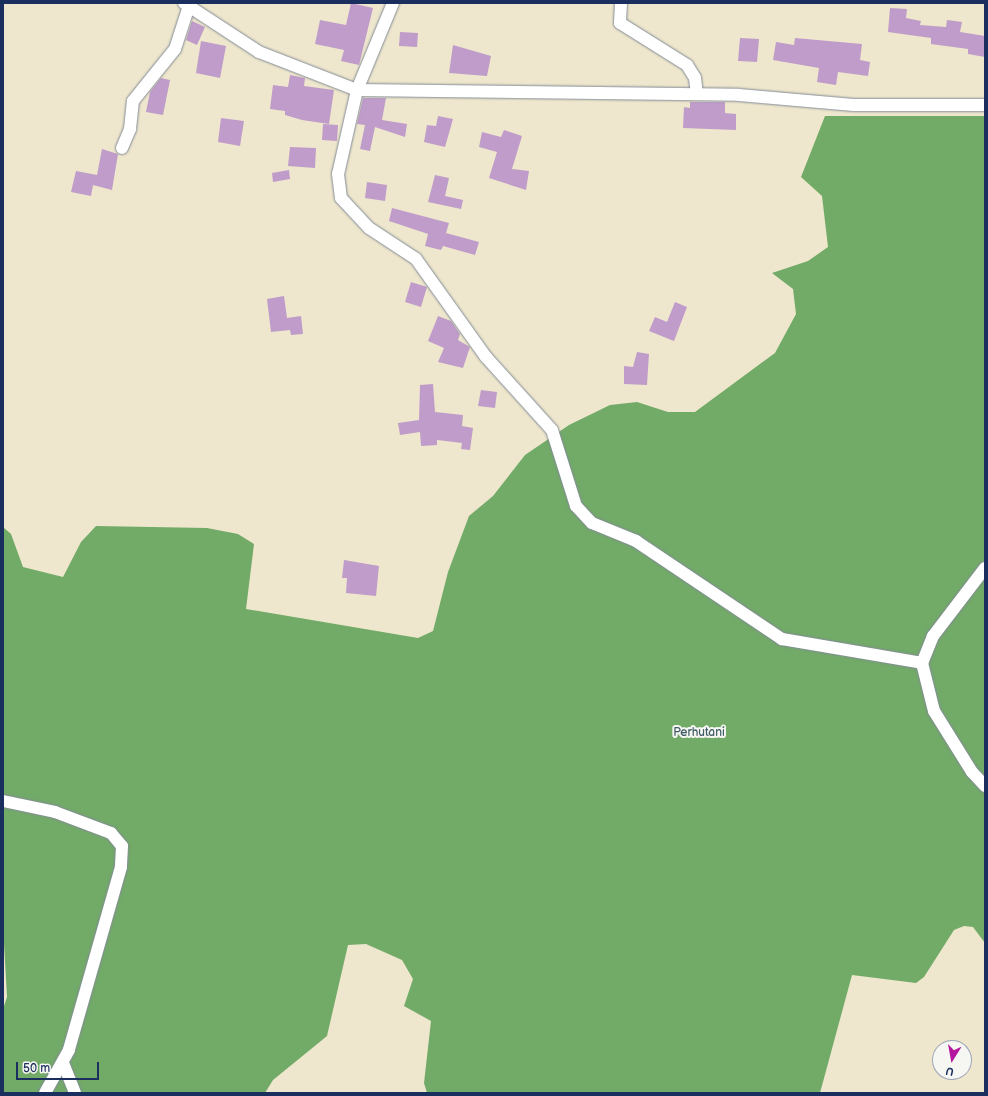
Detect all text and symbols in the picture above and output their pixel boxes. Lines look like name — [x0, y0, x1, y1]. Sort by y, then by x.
park label: Perhutani — [673, 726, 725, 740]
north arrow — [932, 1040, 972, 1080]
scale bar — [18, 1054, 101, 1080]
text: 50 m — [23, 1061, 50, 1076]
text: U — [945, 1064, 955, 1078]

